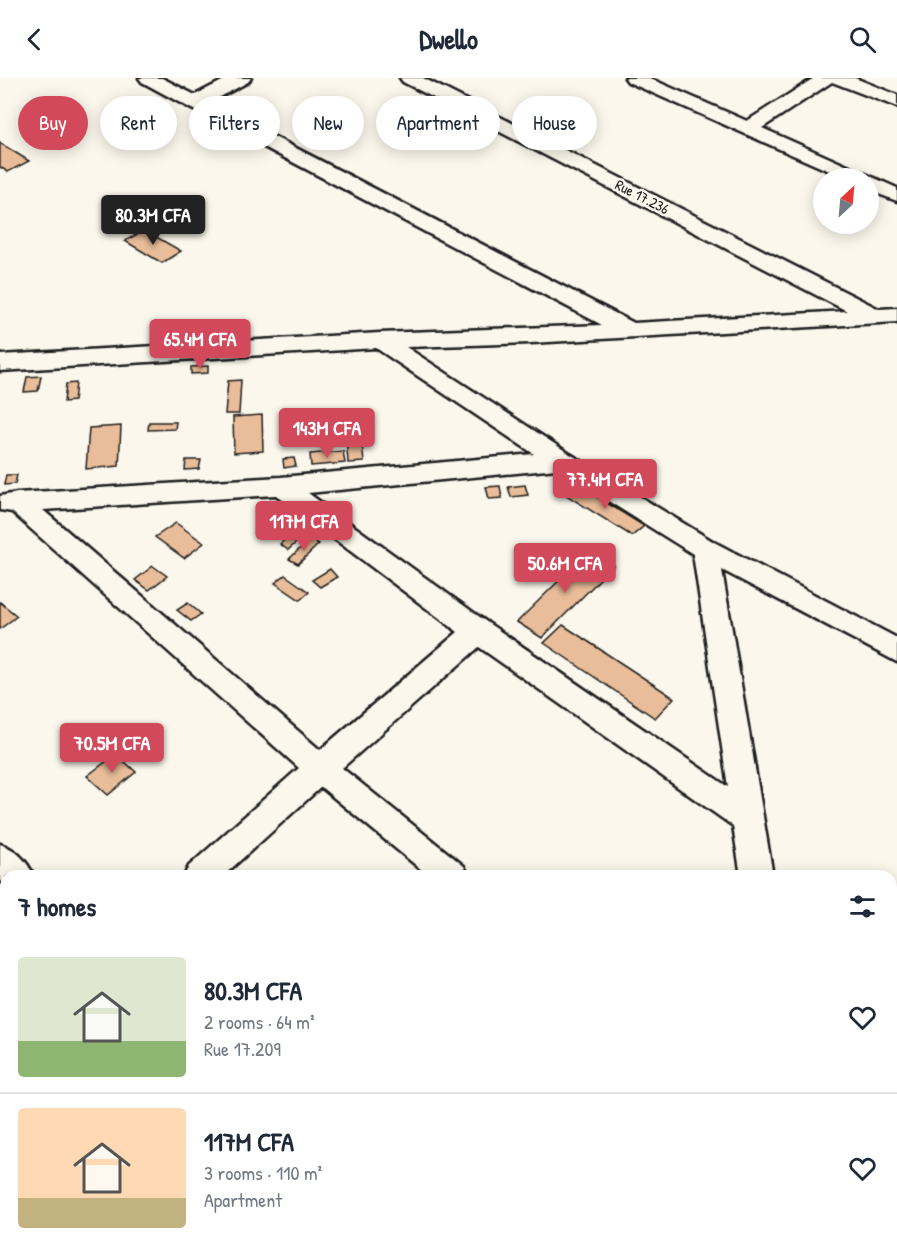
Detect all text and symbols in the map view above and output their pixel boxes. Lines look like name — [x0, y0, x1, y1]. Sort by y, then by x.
text: Dwello — [419, 21, 478, 57]
icon: back — [18, 23, 51, 56]
icon: search — [846, 23, 879, 56]
chip: Buy — [18, 96, 88, 150]
chip: Rent — [100, 96, 177, 150]
chip: Filters — [189, 96, 280, 150]
chip: New — [292, 96, 364, 150]
chip: Apartment — [376, 96, 500, 150]
chip: House — [512, 96, 597, 150]
north arrow — [813, 168, 879, 234]
map controls — [813, 168, 879, 234]
street label: Rue 17.236 — [612, 174, 673, 219]
pin: 80.3M CFA — [84, 195, 222, 246]
text: 80.3M CFA — [115, 201, 191, 228]
pin: 65.4M CFA — [131, 319, 269, 370]
text: 65.4M CFA — [164, 325, 236, 352]
pin: 143M CFA — [265, 408, 389, 459]
text: 143M CFA — [293, 414, 361, 441]
pin: 77.4M CFA — [536, 459, 674, 510]
text: 77.4M CFA — [567, 465, 643, 492]
pin: 117M CFA — [242, 501, 366, 552]
text: 117M CFA — [269, 507, 339, 534]
pin: 50.6M CFA — [496, 543, 634, 594]
text: 50.6M CFA — [528, 549, 602, 576]
pin: 70.5M CFA — [43, 723, 181, 774]
text: 70.5M CFA — [74, 729, 150, 756]
text: 7 homes — [18, 889, 96, 924]
icon: filters — [846, 890, 879, 923]
text: 80.3M CFA — [204, 973, 302, 1008]
icon: home — [66, 981, 138, 1053]
icon: heart — [846, 1001, 879, 1034]
text: 2 rooms · 64 m² — [204, 1008, 315, 1035]
text: Rue 17.209 — [204, 1035, 281, 1062]
text: 117M CFA — [204, 1124, 294, 1159]
icon: home — [66, 1132, 138, 1204]
icon: heart — [846, 1152, 879, 1185]
text: 3 rooms · 110 m² — [204, 1159, 322, 1186]
text: Apartment — [204, 1186, 282, 1213]

